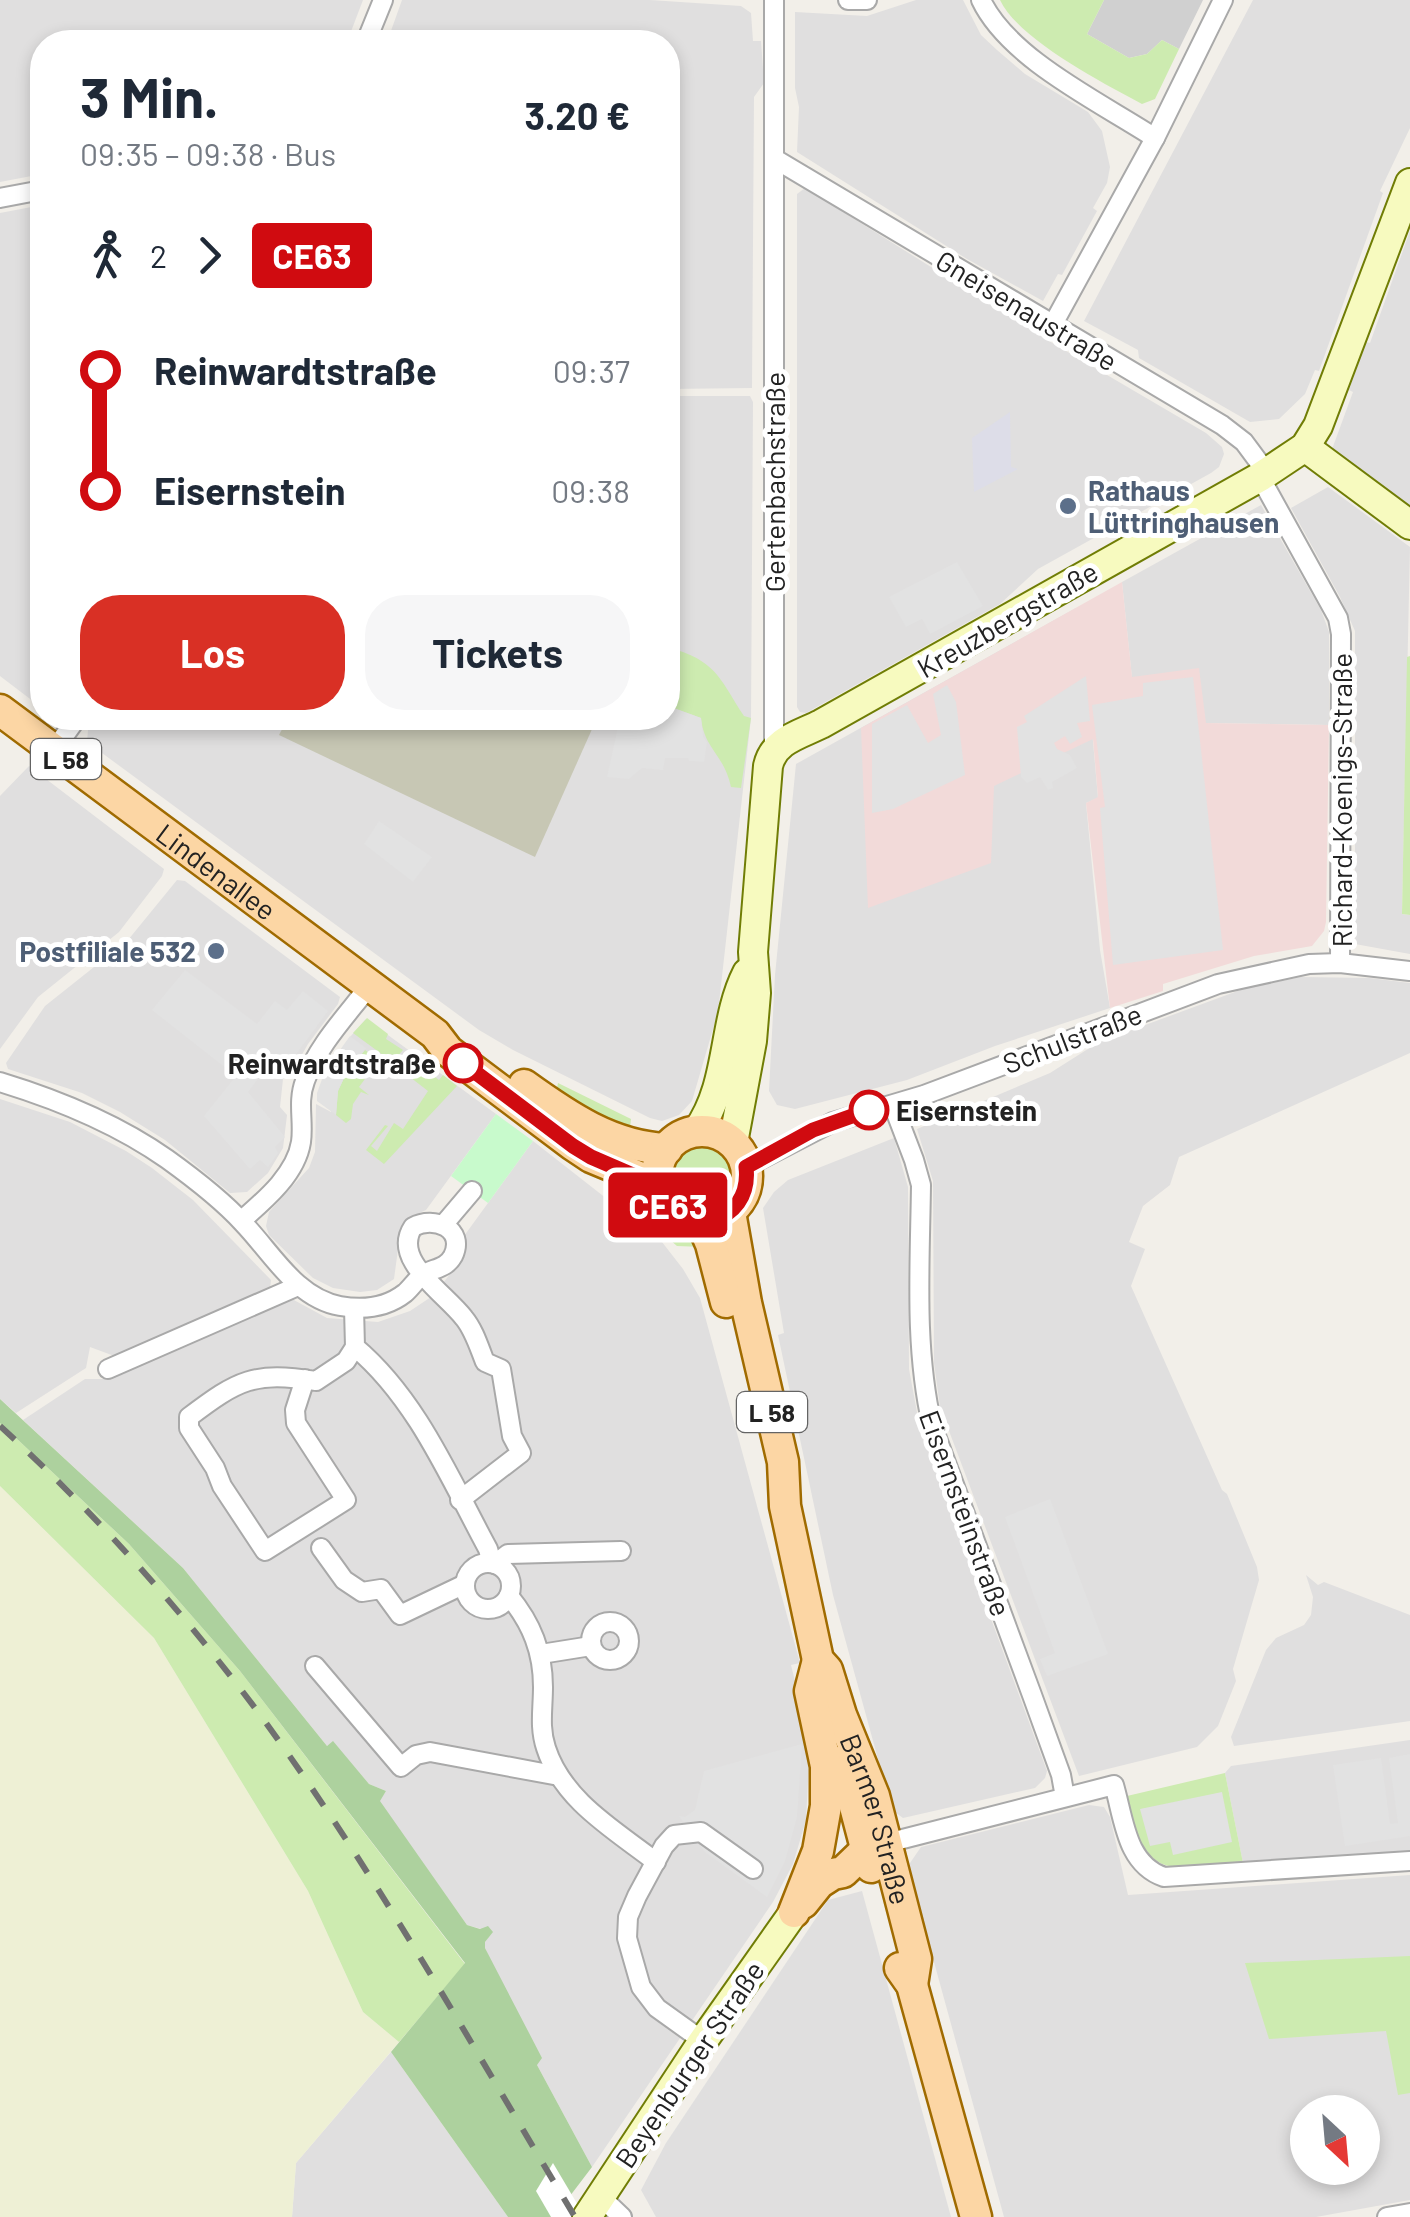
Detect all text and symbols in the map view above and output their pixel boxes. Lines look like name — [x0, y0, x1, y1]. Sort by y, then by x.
text: 3 Min. — [80, 63, 219, 129]
text: 3.20 € — [525, 92, 630, 138]
text: 09:35 – 09:38 · Bus — [80, 134, 336, 172]
icon: walk — [80, 228, 135, 283]
icon: forward — [182, 228, 237, 283]
text: CE63 — [272, 234, 352, 276]
text: 2 — [150, 236, 167, 274]
street label: Gneisenaustraße — [930, 242, 1124, 378]
text: Reinwardtstraße — [154, 347, 437, 393]
text: 09:37 — [553, 351, 630, 389]
street label: Gertenbachstraße — [757, 372, 791, 592]
text: Eisernstein — [154, 467, 345, 513]
text: 09:38 — [551, 471, 630, 509]
place label: Rathaus Lüttringhausen — [1088, 473, 1279, 539]
marker: Rathaus Lüttringhausen — [1057, 495, 1079, 517]
street label: Kreuzbergstraße — [911, 554, 1103, 684]
button: Los — [80, 595, 345, 710]
button: Tickets — [365, 595, 630, 710]
street label: Richard-Koenigs-Straße — [1324, 653, 1358, 947]
road number: L 58 — [31, 739, 101, 779]
street label: Lindenallee — [150, 816, 283, 927]
place label: Postfiliale 532 — [20, 934, 196, 968]
marker: Postfiliale 532 — [205, 940, 227, 962]
street label: Schulstraße — [998, 996, 1146, 1080]
marker: Reinwardtstraße — [444, 1044, 482, 1082]
place label: Reinwardtstraße — [228, 1046, 436, 1080]
marker: Eisernstein — [850, 1091, 888, 1129]
place label: Eisernstein — [896, 1093, 1037, 1127]
line badge: CE63 — [598, 1172, 738, 1238]
text: CE63 — [628, 1184, 708, 1226]
road number: L 58 — [737, 1392, 807, 1432]
street label: Eisernsteinstraße — [913, 1405, 1019, 1621]
street label: Barmer Straße — [833, 1729, 918, 1908]
street label: Beyenburger Straße — [607, 1954, 771, 2174]
north arrow — [1290, 2095, 1380, 2185]
map controls — [1290, 2095, 1380, 2185]

